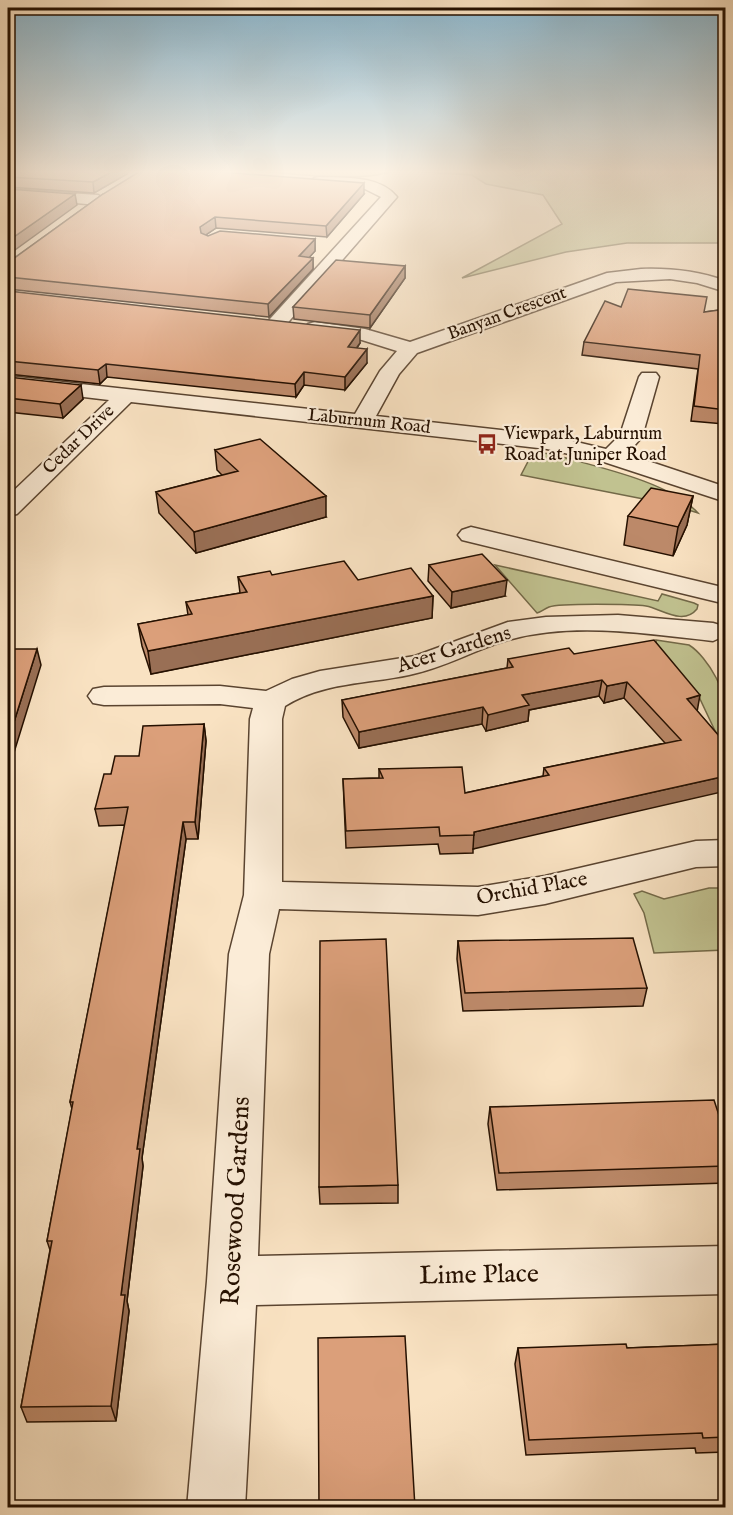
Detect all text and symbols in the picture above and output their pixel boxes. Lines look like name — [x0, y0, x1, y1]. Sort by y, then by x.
street label: Banyan Crescent — [444, 282, 570, 346]
street label: Cedar Drive — [38, 400, 120, 480]
street label: Laburnum Road — [306, 404, 432, 440]
place label: Viewpark, Laburnum Road at Juniper Road — [503, 423, 667, 467]
bus stop icon: Viewpark, Laburnum Road at Juniper Road — [475, 432, 499, 456]
street label: Acer Gardens — [393, 620, 514, 680]
street label: Orchid Place — [474, 866, 590, 912]
street label: Rosewood Gardens — [214, 1096, 258, 1306]
street label: Lime Place — [419, 1257, 539, 1293]

